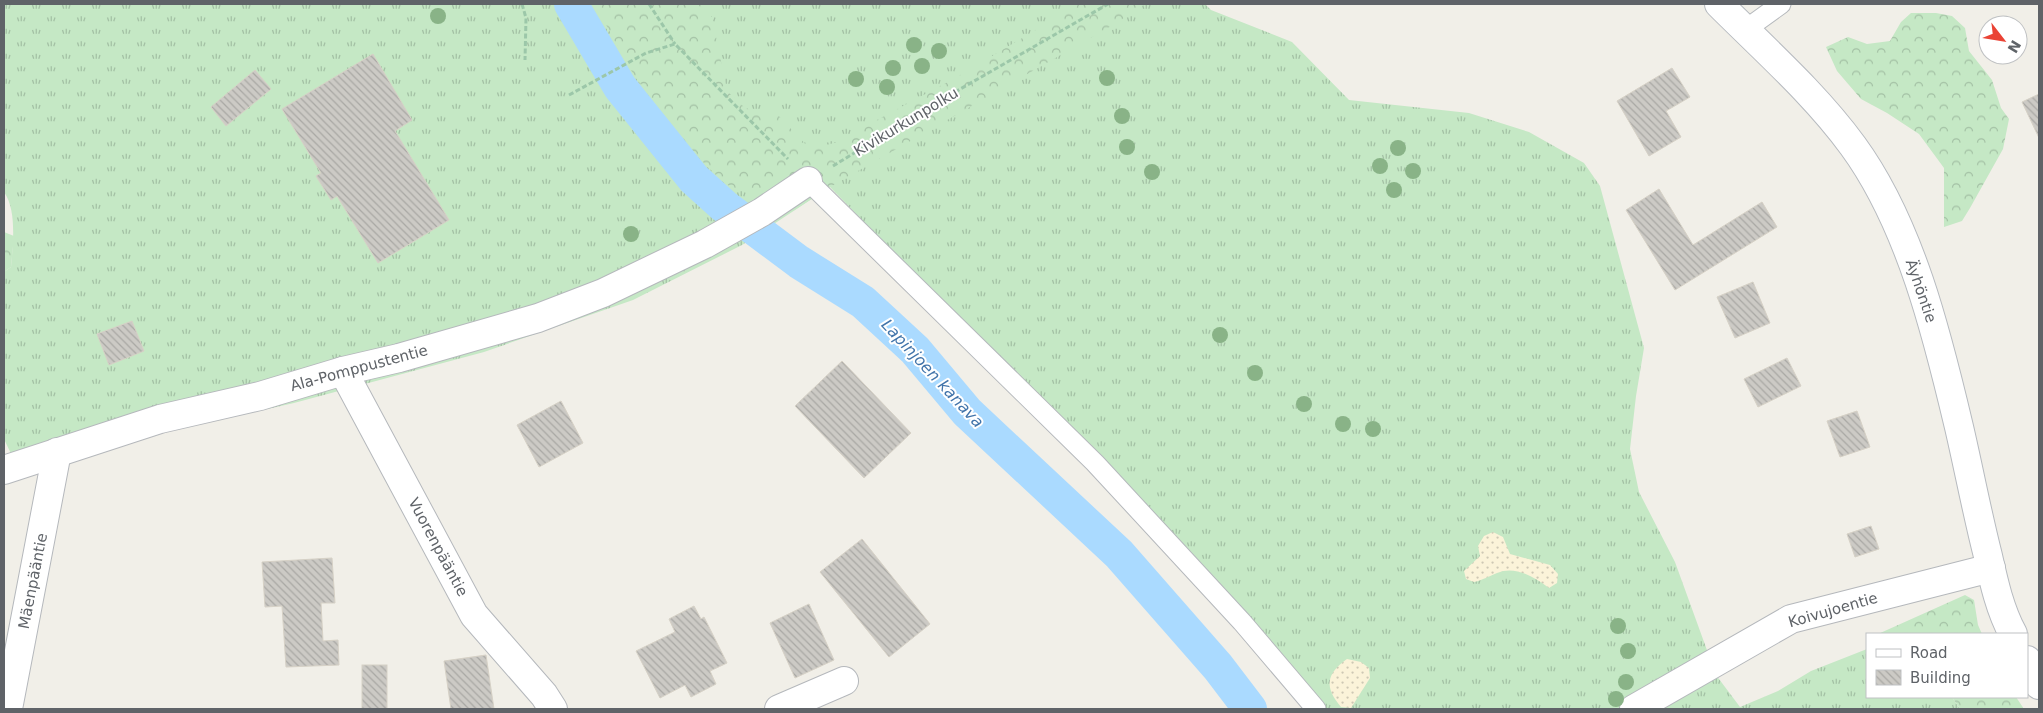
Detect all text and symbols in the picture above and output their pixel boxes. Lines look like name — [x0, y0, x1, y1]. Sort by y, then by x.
north arrow — [1978, 15, 2028, 65]
text: N — [2004, 38, 2024, 56]
street label: Kivikurkunpolku — [850, 84, 962, 160]
street label: Äyhöntie — [1902, 257, 1941, 325]
water label: Lapinjoen kanava — [878, 315, 988, 431]
street label: Ala-Pomppustentie — [288, 341, 430, 395]
street label: Vuorenpääntie — [404, 495, 472, 599]
street label: Mäenpääntie — [15, 531, 51, 631]
street label: Koivujoentie — [1786, 589, 1880, 631]
legend — [1866, 633, 2028, 698]
text: Road — [1910, 644, 1948, 662]
text: Building — [1910, 669, 1971, 687]

